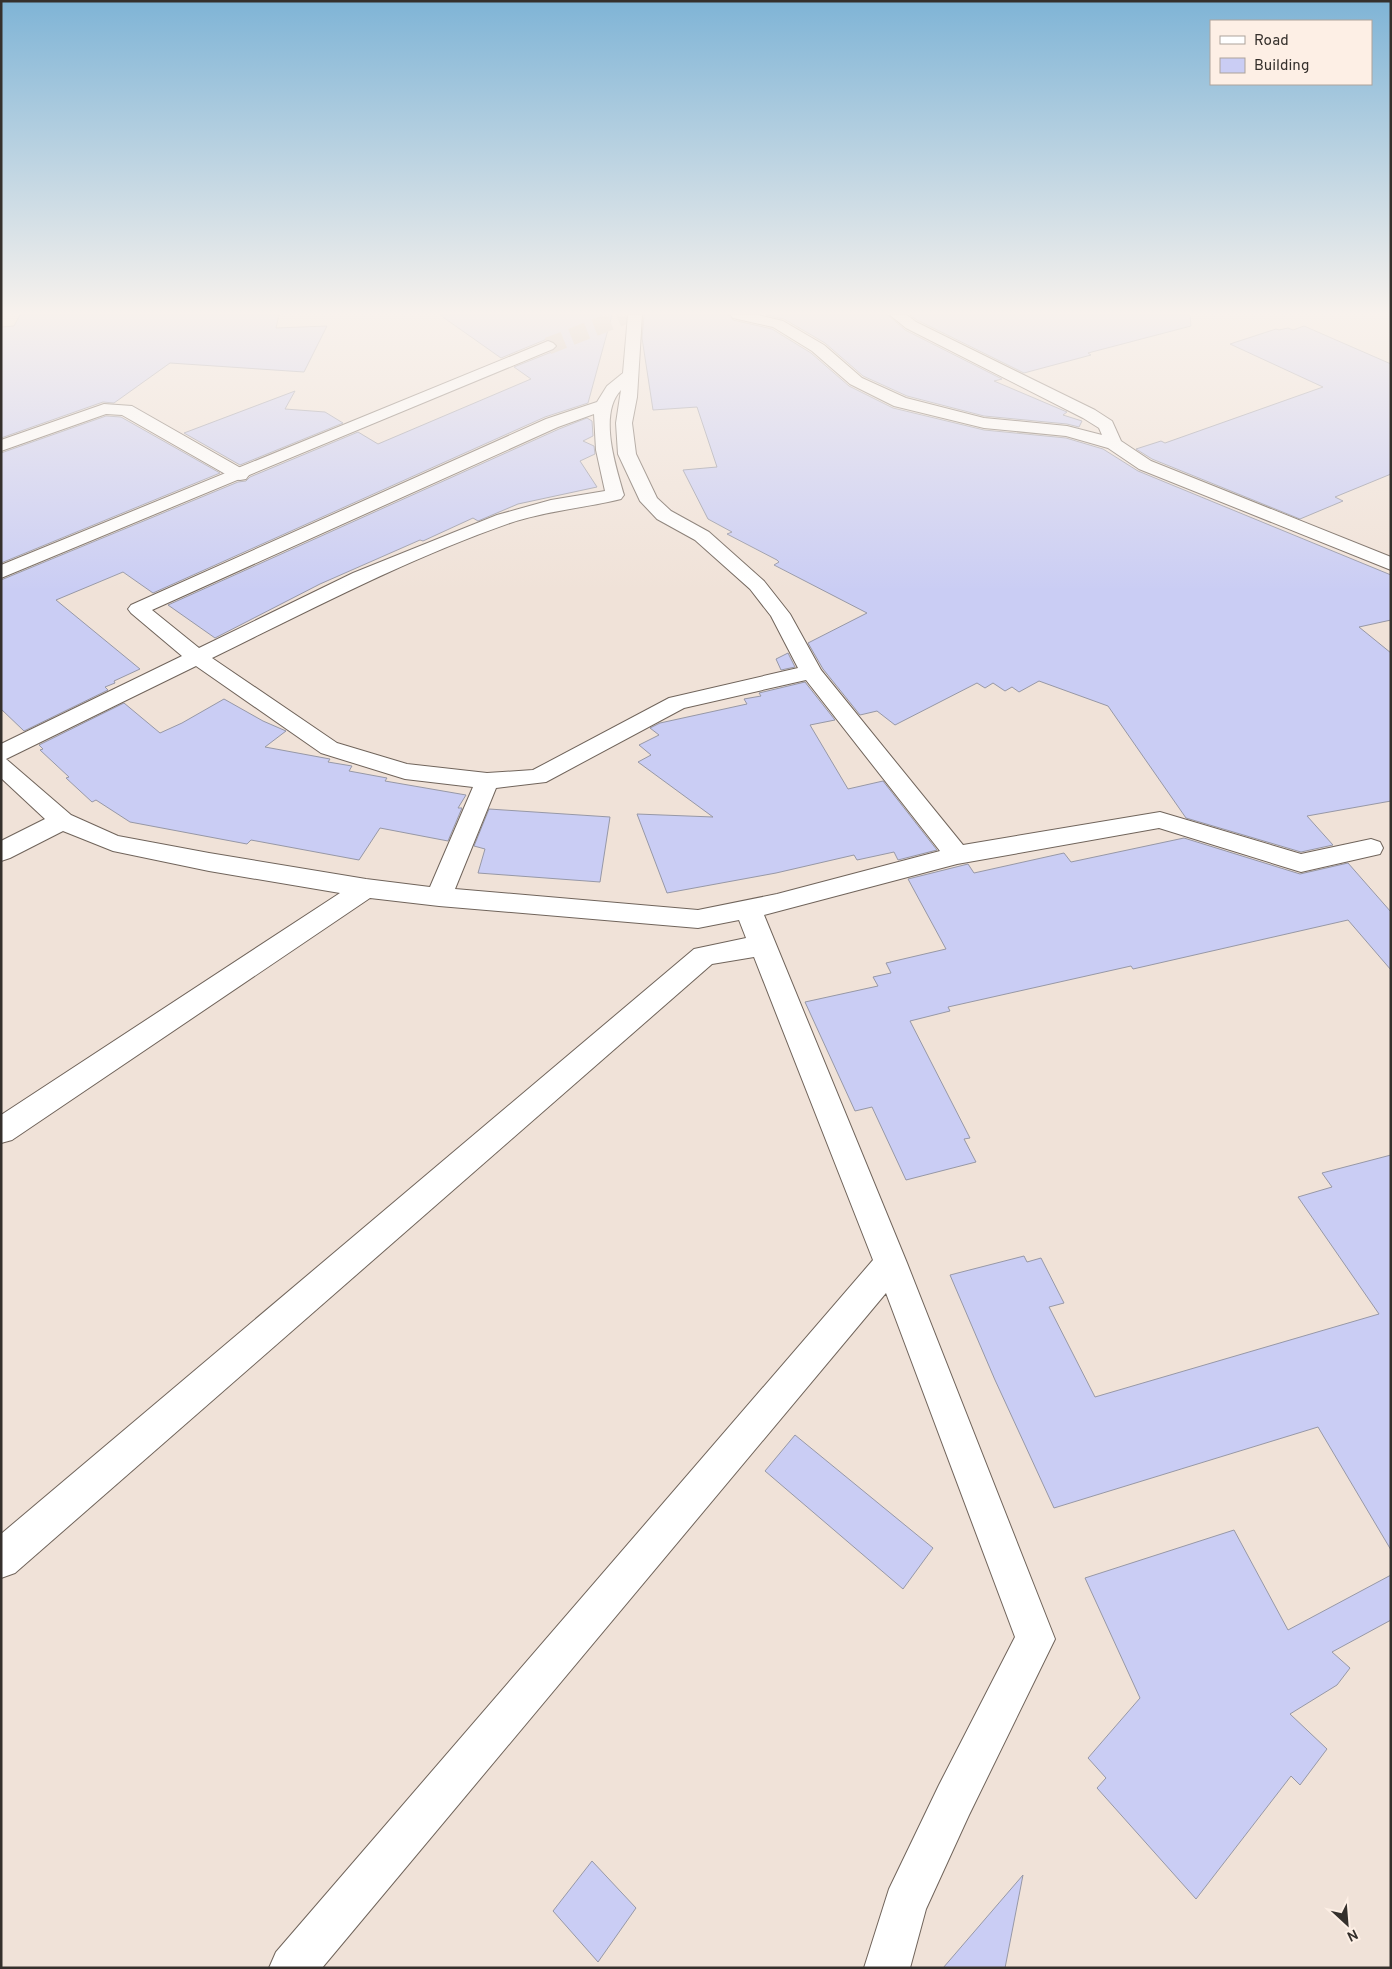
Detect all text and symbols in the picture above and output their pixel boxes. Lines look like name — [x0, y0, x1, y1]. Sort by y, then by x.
legend — [1210, 20, 1372, 85]
text: Road — [1254, 32, 1289, 51]
text: Building — [1254, 57, 1309, 76]
north arrow — [1322, 1899, 1372, 1949]
text: N — [1344, 1924, 1360, 1944]

